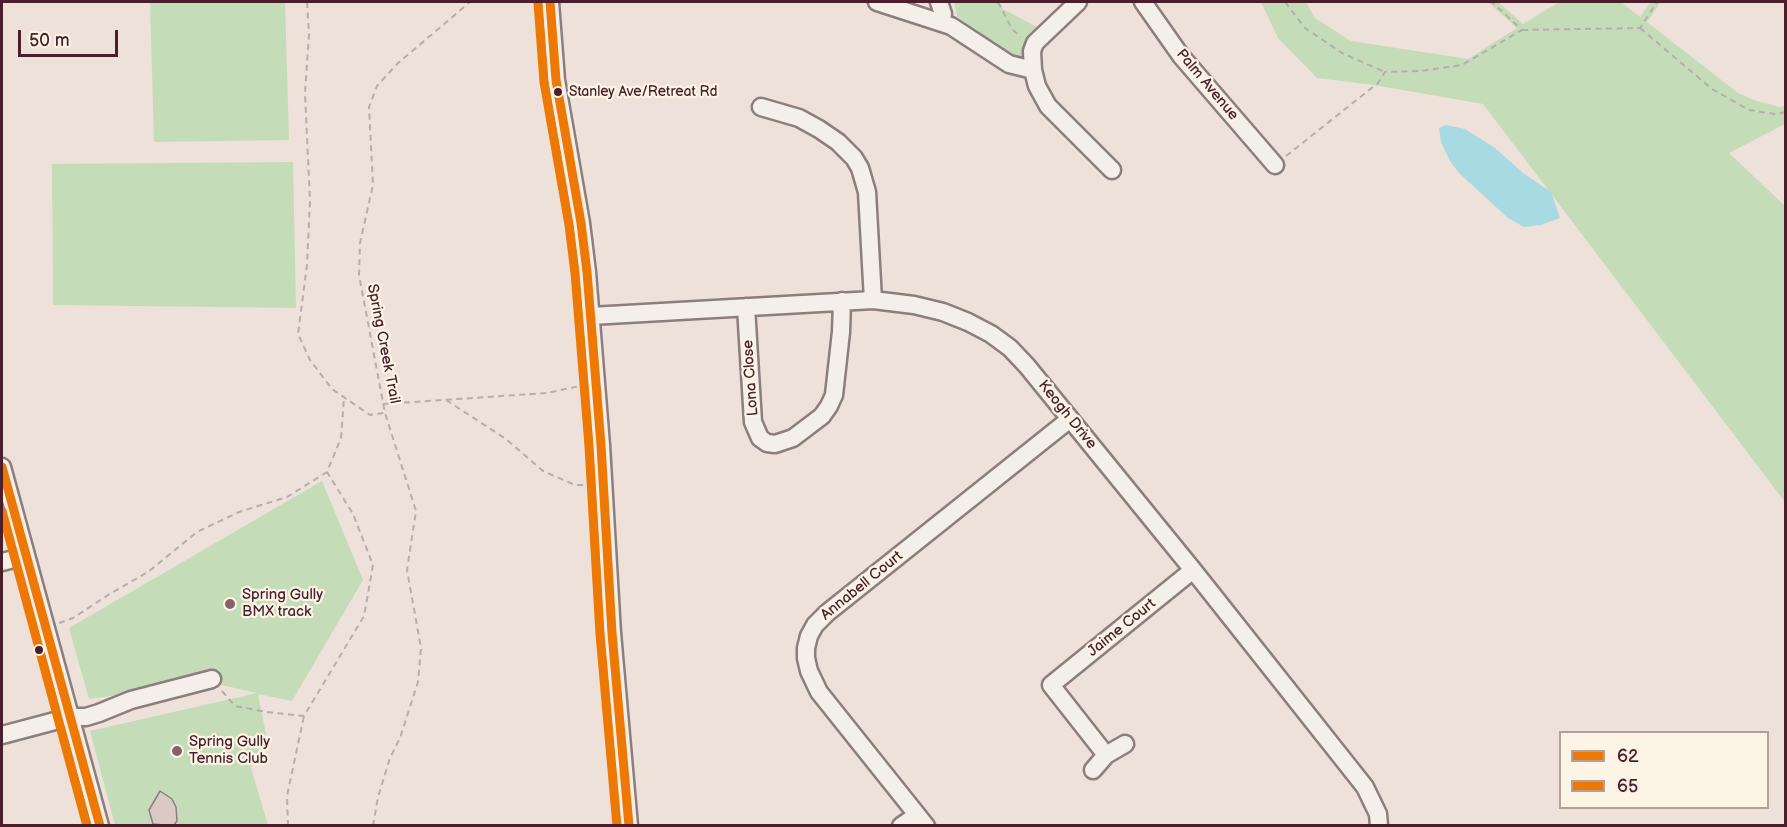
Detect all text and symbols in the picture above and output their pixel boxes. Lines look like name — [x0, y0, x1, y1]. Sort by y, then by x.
scale bar — [21, 18, 122, 56]
text: 50 m — [29, 30, 70, 51]
street label: Palm Avenue — [1172, 46, 1242, 124]
place label: Stanley Ave/Retreat Rd — [569, 84, 717, 100]
marker: Stanley Ave/Retreat Rd — [552, 86, 564, 98]
street label: Spring Creek Trail — [363, 283, 403, 405]
street label: Lona Close — [739, 339, 763, 417]
street label: Keogh Drive — [1034, 377, 1100, 453]
street label: Annabell Court — [817, 547, 907, 625]
place label: Spring Gully BMX track — [242, 586, 323, 621]
street label: Jaime Court — [1084, 595, 1160, 661]
marker: Spring Gully BMX track — [223, 597, 237, 611]
unlabelled marker — [33, 644, 45, 656]
legend — [1559, 731, 1769, 809]
place label: Spring Gully Tennis Club — [189, 733, 270, 768]
marker: Spring Gully Tennis Club — [170, 744, 184, 758]
text: 62 — [1617, 746, 1639, 767]
text: 65 — [1617, 776, 1638, 797]

